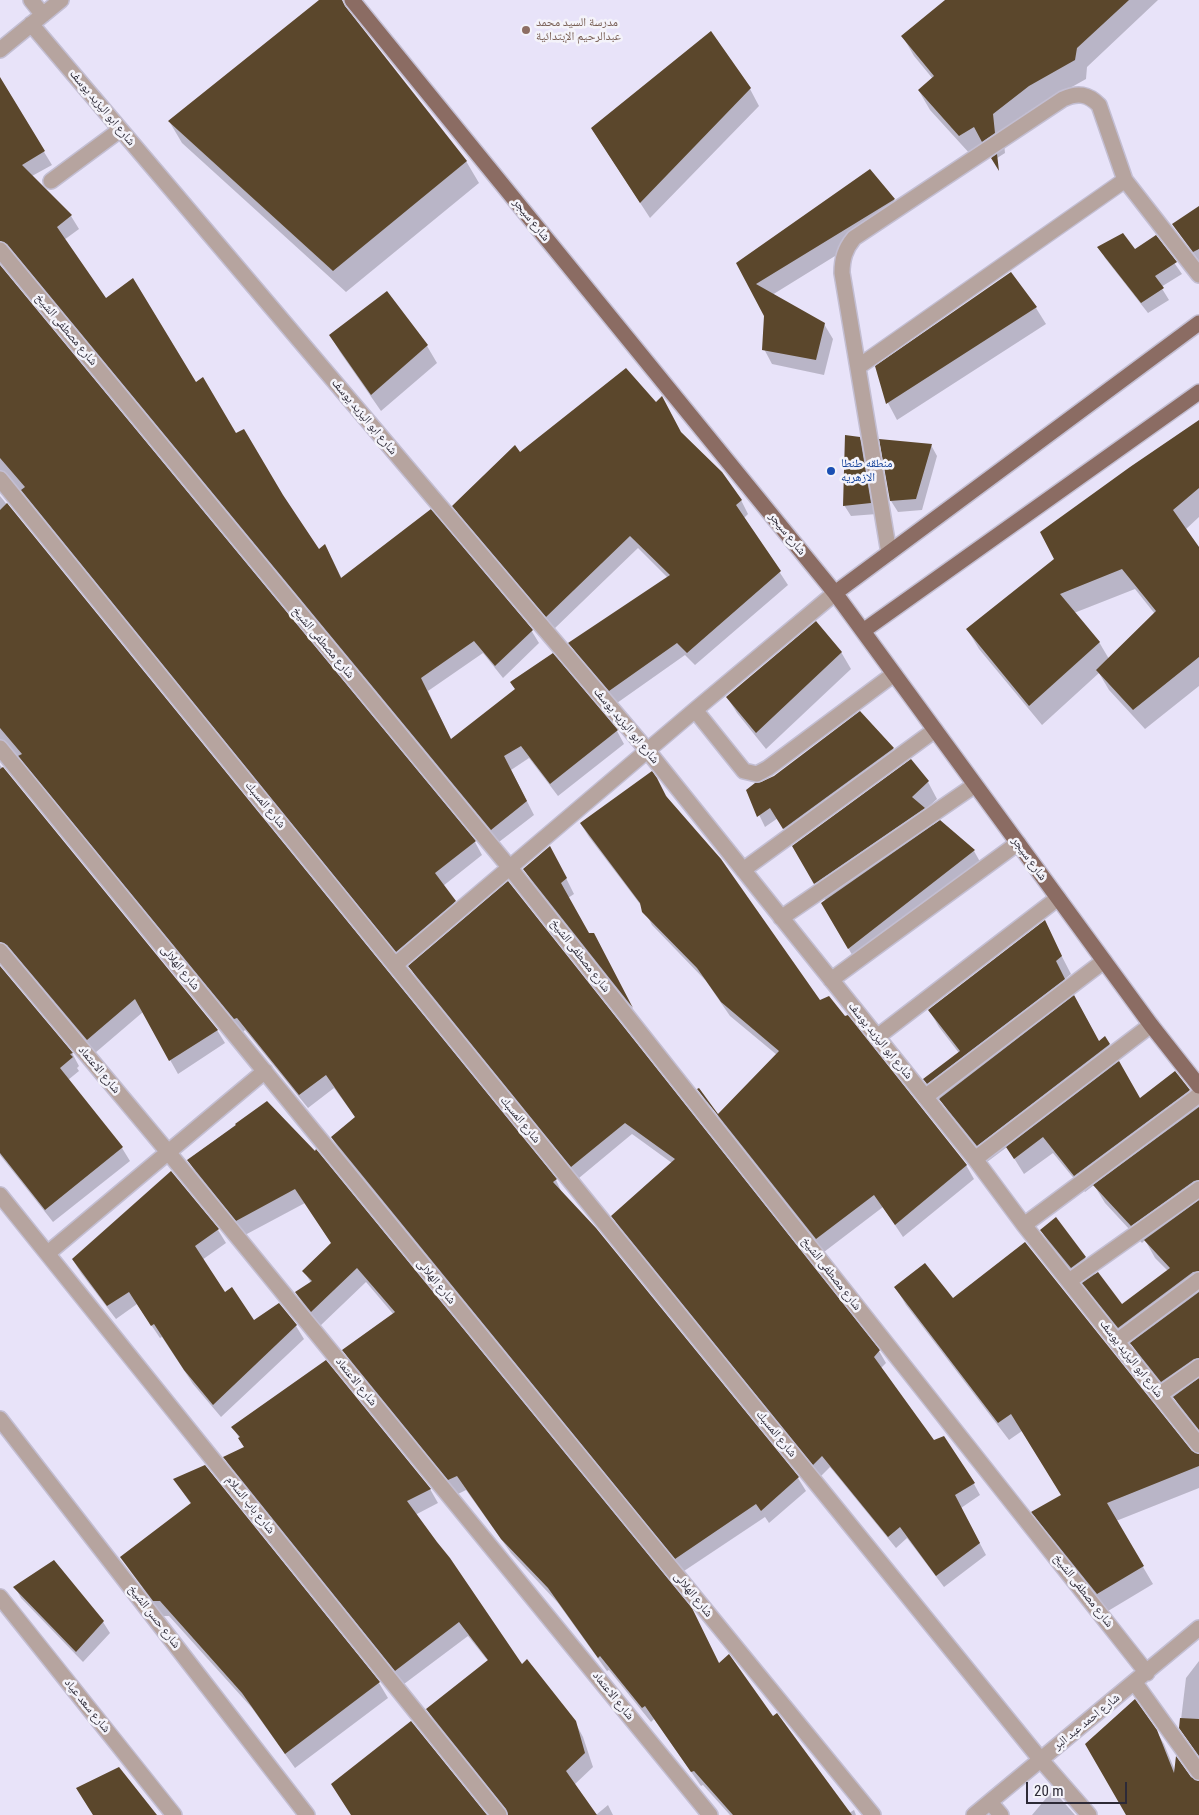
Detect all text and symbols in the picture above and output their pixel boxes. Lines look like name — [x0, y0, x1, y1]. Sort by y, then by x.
place label: مدرسة السيد محمد عبدالرحيم الإبتدائية — [536, 16, 621, 44]
marker: مدرسة السيد محمد عبدالرحيم الإبتدائية — [520, 24, 532, 36]
street label: شارع ابو اليزيد يوسف — [66, 67, 138, 149]
street label: شارع سيجر — [509, 196, 553, 244]
street label: شارع مصطفى الشيخ — [32, 291, 100, 369]
street label: شارع ابو اليزيد يوسف — [328, 376, 400, 458]
place label: منطقه طنطا الازهريه — [841, 457, 892, 485]
marker: منطقه طنطا الازهريه — [825, 465, 837, 477]
street label: شارع سيجر — [765, 510, 809, 558]
street label: شارع مصطفى الشيخ — [289, 604, 357, 682]
street label: شارع ابو اليزيد يوسف — [590, 685, 662, 767]
street label: شارع المسبك — [242, 779, 288, 831]
street label: شارع سيجر — [1008, 834, 1050, 884]
street label: شارع مصطفى الشيخ — [547, 916, 613, 996]
street label: شارع الهلالى — [158, 943, 202, 993]
street label: شارع ابو اليزيد يوسف — [845, 1000, 915, 1082]
street label: شارع الاعتماد — [75, 1043, 123, 1097]
street label: شارع المسبك — [497, 1094, 543, 1146]
street label: شارع مصطفى الشيخ — [798, 1234, 864, 1314]
street label: شارع الهلالى — [414, 1257, 458, 1307]
street label: شارع ابو اليزيد يوسف — [1096, 1317, 1166, 1401]
street label: شارع الاعتماد — [332, 1355, 380, 1409]
street label: شارع المسبك — [753, 1408, 799, 1460]
street label: شارع باب السلام — [222, 1473, 278, 1537]
street label: شارع مصطفى الشيخ — [1050, 1551, 1116, 1631]
street label: شارع الهلالى — [671, 1570, 715, 1620]
street label: شارع حسن الشيخ — [125, 1582, 183, 1652]
street label: شارع الاعتماد — [589, 1669, 637, 1723]
street label: شارع سعد عياد — [61, 1676, 113, 1736]
street label: شارع احمد عبد البر — [1051, 1691, 1123, 1753]
scale bar — [1029, 1772, 1130, 1804]
text: 20 m — [1034, 1782, 1064, 1800]

